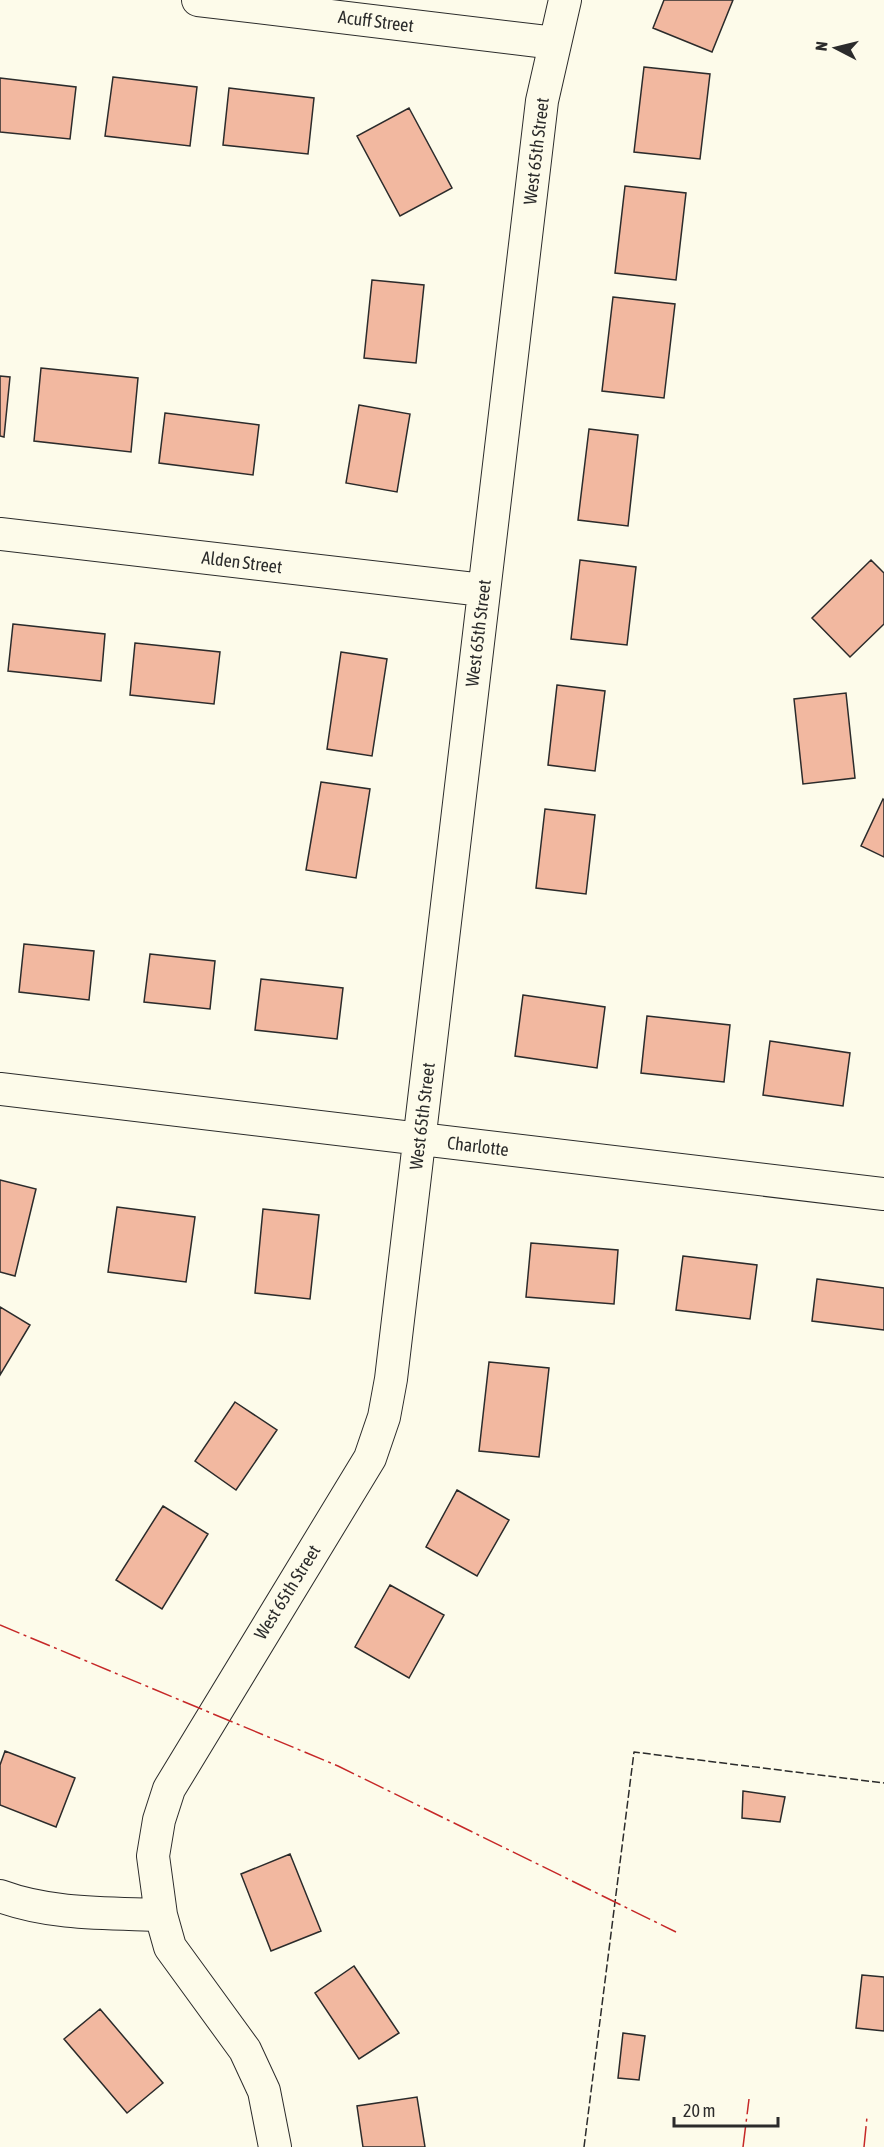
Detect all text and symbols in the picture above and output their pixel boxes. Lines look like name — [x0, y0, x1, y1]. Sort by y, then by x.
street label: Acuff Street — [337, 6, 415, 36]
north arrow — [806, 18, 866, 78]
text: N — [812, 40, 831, 52]
street label: West 65th Street — [519, 96, 553, 206]
street label: Alden Street — [201, 547, 283, 577]
street label: West 65th Street — [461, 578, 495, 688]
street label: West 65th Street — [405, 1061, 439, 1171]
street label: Charlotte — [446, 1132, 510, 1160]
street label: West 65th Street — [250, 1541, 324, 1643]
scale bar — [674, 2090, 778, 2128]
text: 20 m — [683, 2100, 715, 2121]

